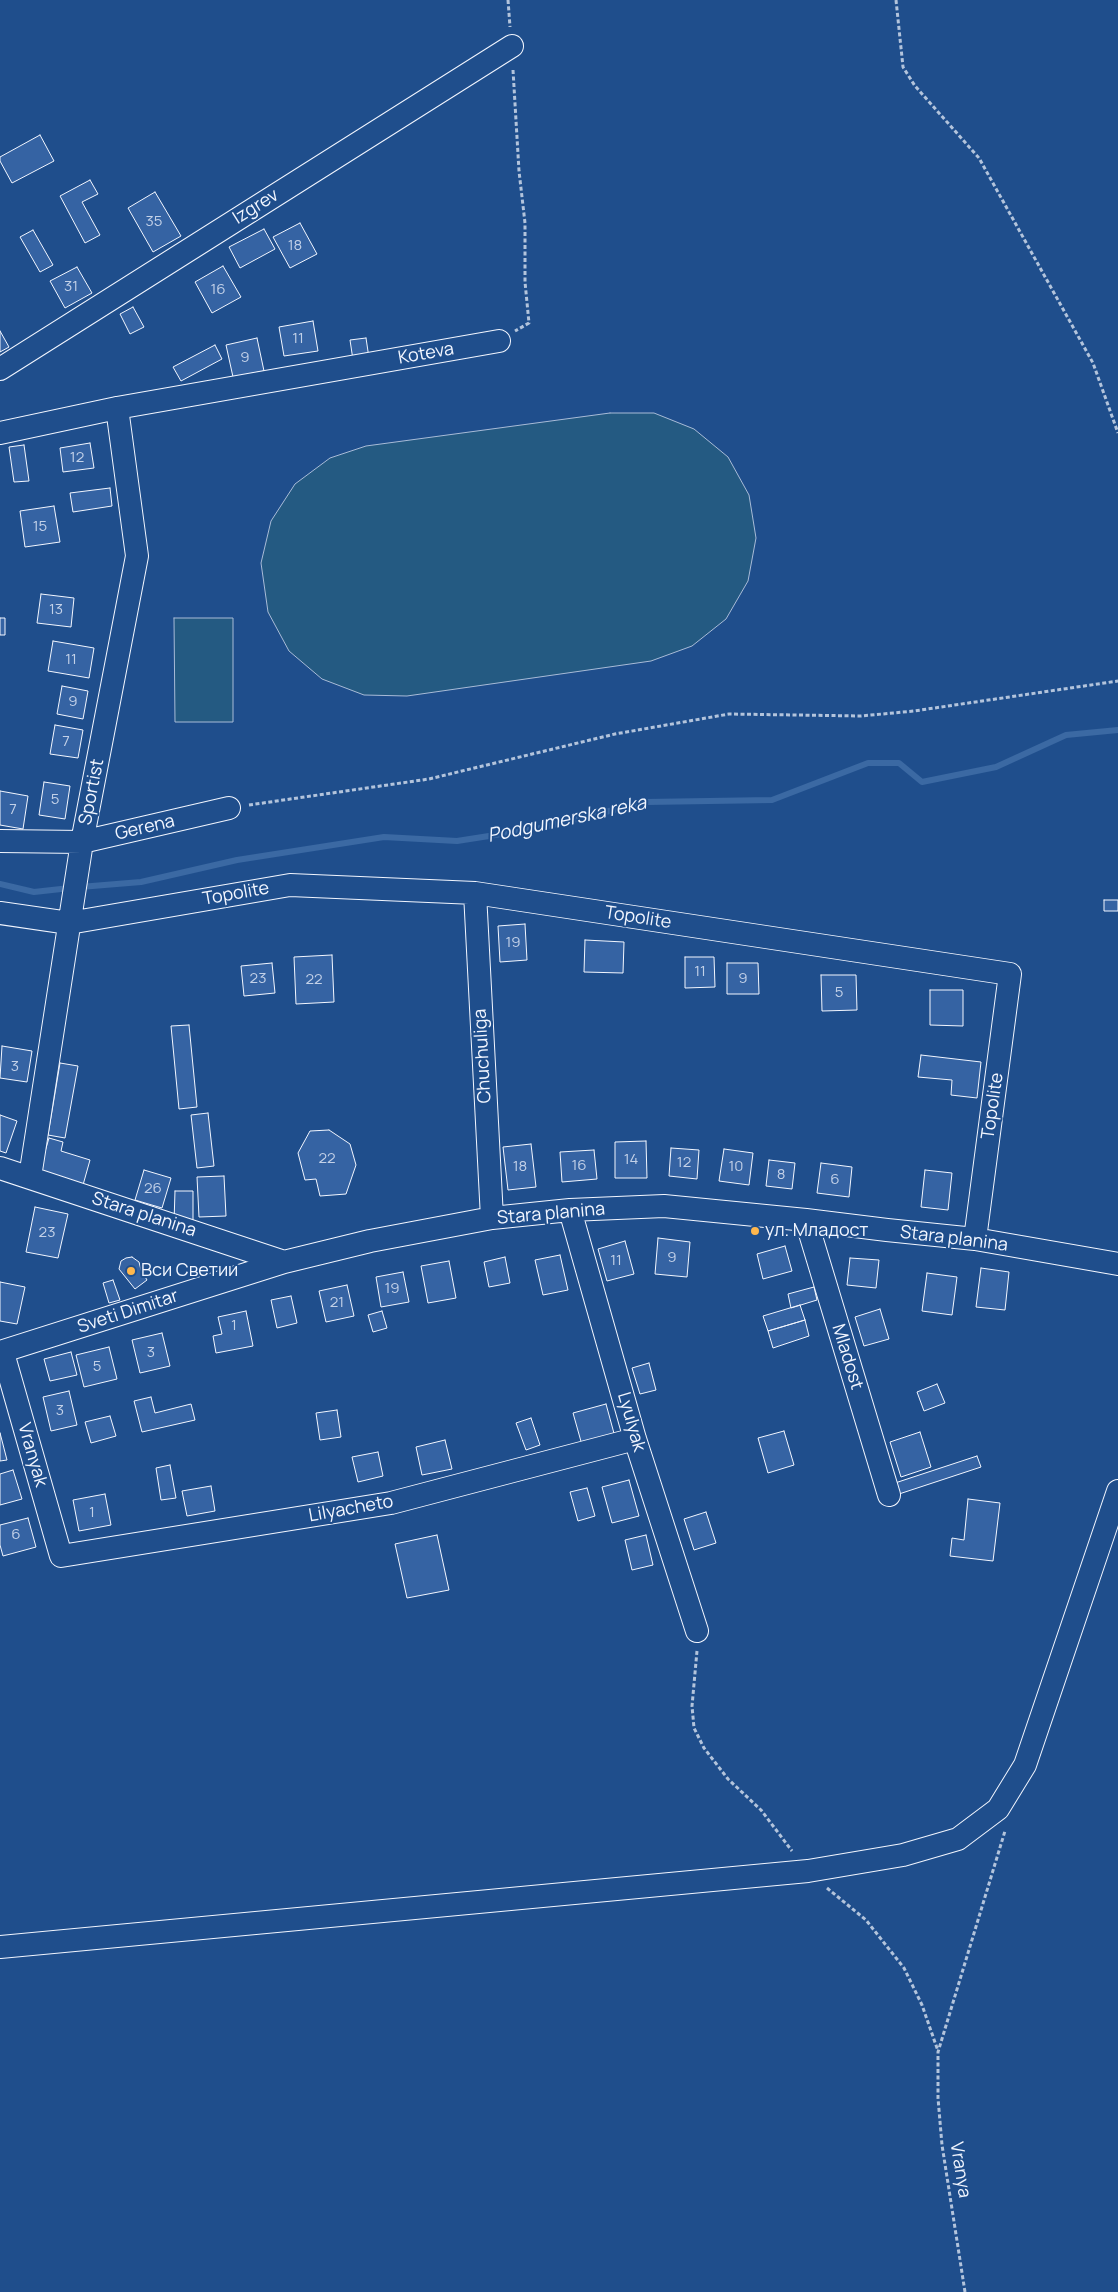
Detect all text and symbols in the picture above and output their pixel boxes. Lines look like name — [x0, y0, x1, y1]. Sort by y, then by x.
street label: Izgrev — [229, 185, 283, 229]
house number: 35 — [146, 213, 162, 231]
house number: 18 — [288, 237, 302, 255]
house number: 31 — [64, 278, 78, 296]
house number: 16 — [210, 281, 226, 299]
house number: 11 — [292, 330, 304, 348]
street label: Koteva — [396, 338, 456, 370]
house number: 9 — [240, 349, 250, 367]
house number: 12 — [70, 449, 84, 467]
house number: 15 — [33, 518, 47, 536]
house number: 13 — [49, 601, 63, 619]
house number: 11 — [65, 651, 77, 669]
house number: 9 — [68, 693, 78, 711]
house number: 7 — [62, 733, 70, 751]
street label: Sportist — [75, 757, 109, 827]
house number: 5 — [51, 791, 59, 809]
water label: Podgumerska reka — [486, 792, 648, 848]
house number: 7 — [9, 801, 17, 819]
street label: Gerena — [113, 811, 177, 845]
street label: Topolite — [201, 878, 271, 910]
street label: Topolite — [603, 902, 673, 934]
house number: 19 — [505, 934, 521, 952]
house number: 11 — [694, 963, 706, 981]
house number: 23 — [250, 970, 266, 988]
house number: 9 — [738, 970, 748, 988]
house number: 22 — [305, 971, 323, 989]
house number: 5 — [835, 984, 843, 1002]
street label: Chuchuliga — [470, 1008, 496, 1104]
house number: 3 — [11, 1058, 19, 1076]
street label: Topolite — [978, 1071, 1008, 1141]
house number: 22 — [318, 1150, 336, 1168]
house number: 14 — [624, 1151, 638, 1169]
house number: 12 — [677, 1154, 691, 1172]
house number: 16 — [571, 1157, 587, 1175]
house number: 18 — [513, 1158, 527, 1176]
house number: 10 — [729, 1158, 743, 1176]
house number: 8 — [777, 1166, 785, 1184]
house number: 6 — [830, 1171, 840, 1189]
house number: 26 — [144, 1180, 162, 1198]
street label: Stara planina — [89, 1188, 199, 1242]
street label: Stara planina — [496, 1199, 606, 1229]
place label: ул. Младост — [765, 1220, 868, 1242]
street label: Stara planina — [899, 1222, 1009, 1256]
house number: 23 — [39, 1224, 55, 1242]
marker: ул. Младост — [749, 1225, 761, 1237]
house number: 9 — [667, 1249, 677, 1267]
house number: 11 — [610, 1252, 622, 1270]
place label: Вси Светии — [141, 1260, 238, 1282]
marker: Вси Светии — [125, 1265, 137, 1277]
house number: 19 — [384, 1280, 400, 1298]
street label: Sveti Dimitar — [75, 1286, 181, 1338]
house number: 21 — [330, 1294, 344, 1312]
house number: 1 — [231, 1317, 237, 1335]
street label: Mladost — [827, 1322, 867, 1392]
house number: 3 — [147, 1344, 155, 1362]
house number: 5 — [93, 1358, 101, 1376]
street label: Lyulyak — [612, 1390, 650, 1454]
house number: 3 — [56, 1402, 64, 1420]
street label: Vranyak — [13, 1421, 51, 1489]
street label: Lilyacheto — [307, 1491, 395, 1527]
house number: 1 — [89, 1504, 95, 1522]
house number: 6 — [11, 1526, 21, 1544]
street label: Vranya — [945, 2140, 975, 2200]

